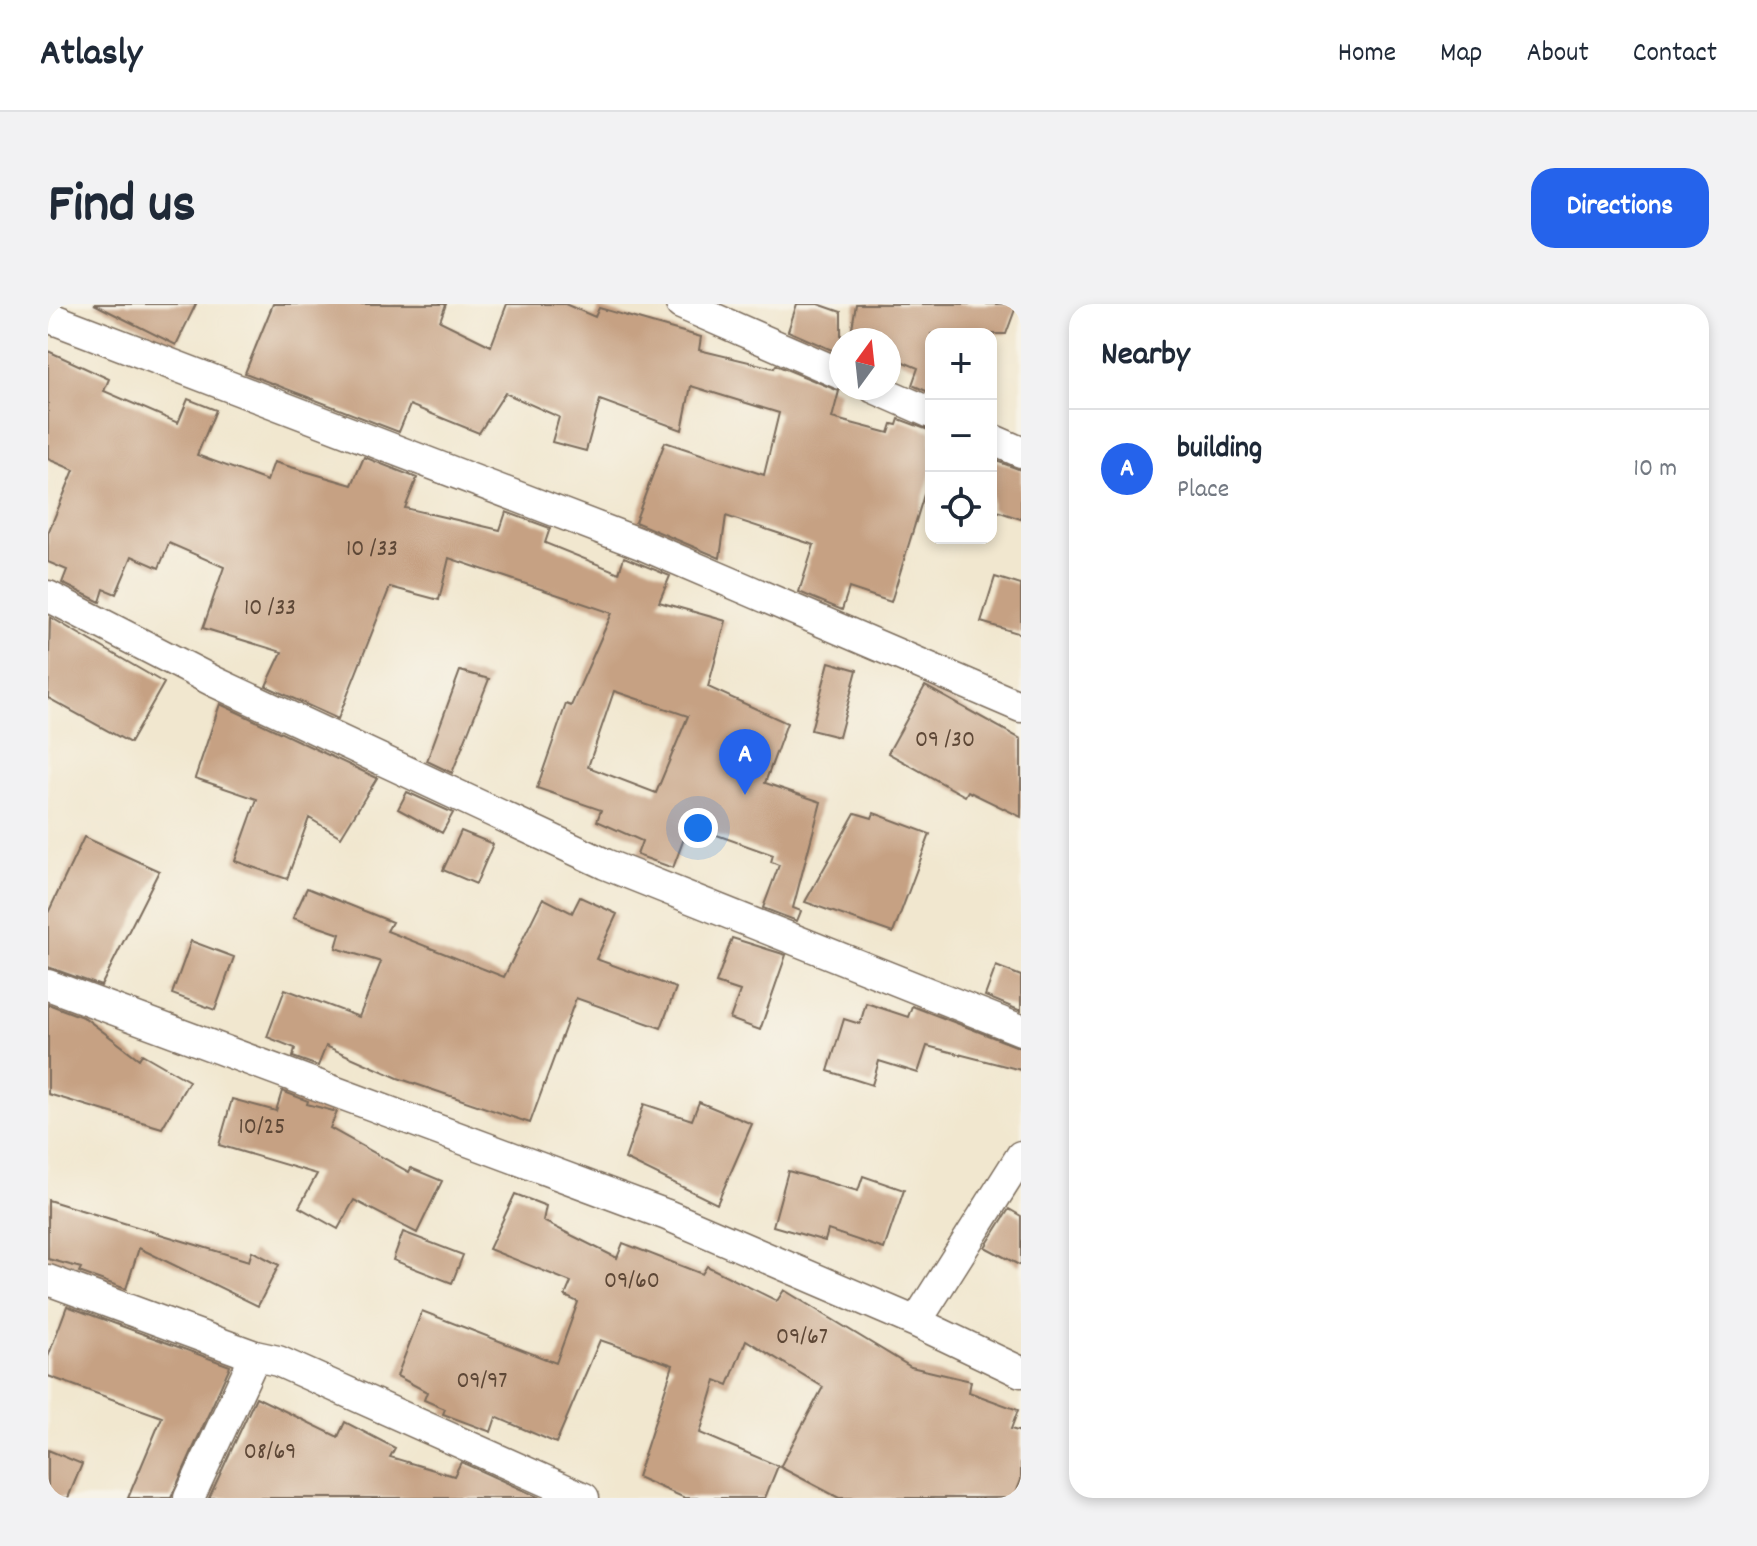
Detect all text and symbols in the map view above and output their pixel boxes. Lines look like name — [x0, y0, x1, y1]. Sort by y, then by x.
text: Atlasly — [40, 28, 142, 83]
text: Home — [1338, 35, 1396, 75]
text: Map — [1440, 35, 1482, 75]
text: About — [1526, 35, 1589, 75]
text: Contact — [1633, 35, 1717, 75]
text: Find us — [48, 168, 196, 248]
button: Directions — [1531, 168, 1709, 248]
north arrow — [829, 328, 901, 400]
map controls — [925, 328, 997, 544]
button: + — [925, 328, 997, 400]
text: Nearby — [1101, 332, 1190, 381]
button: − — [925, 400, 997, 472]
text: building — [1177, 429, 1262, 472]
text: A — [1120, 451, 1134, 488]
text: 10 m — [1633, 451, 1677, 488]
button: locate — [925, 472, 997, 544]
text: Place — [1177, 472, 1229, 509]
house number: 10 /33 — [346, 533, 398, 567]
house number: 10 /33 — [244, 592, 296, 626]
house number: 09 /30 — [915, 724, 975, 758]
pin: A — [719, 729, 771, 795]
your location — [678, 808, 718, 848]
house number: 10/25 — [239, 1111, 285, 1145]
house number: 09/60 — [604, 1265, 660, 1299]
house number: 09/67 — [776, 1321, 828, 1355]
house number: 09/97 — [456, 1365, 508, 1399]
house number: 08/69 — [244, 1436, 296, 1470]

